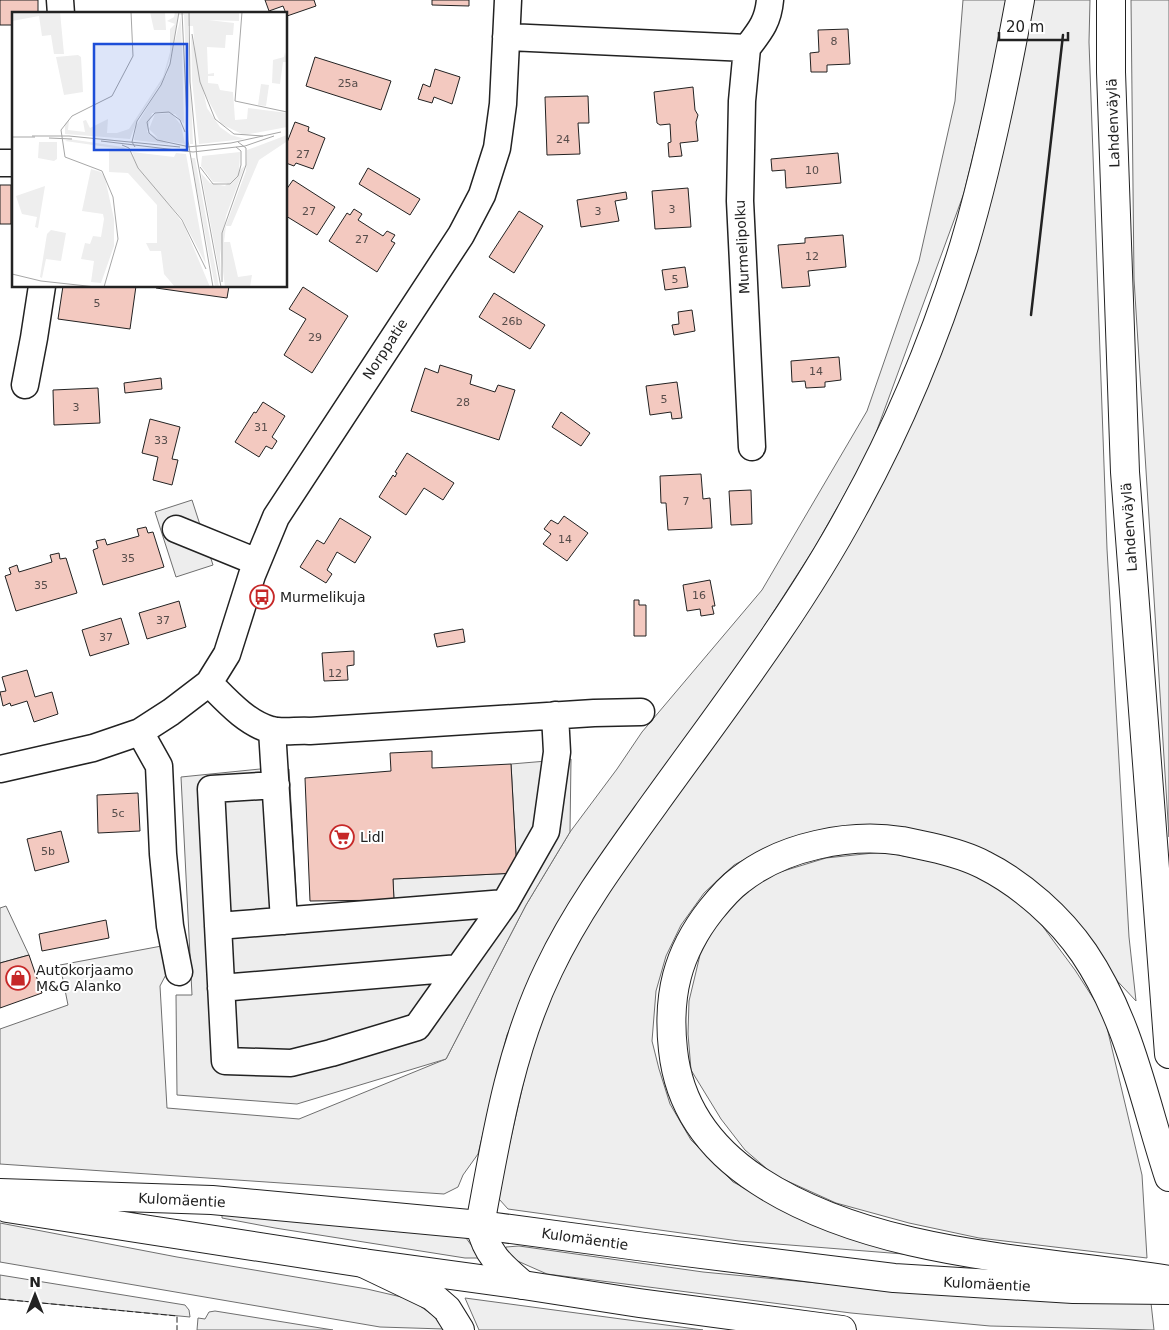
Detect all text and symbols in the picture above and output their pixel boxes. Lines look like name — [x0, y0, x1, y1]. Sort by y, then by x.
scale bar — [999, 10, 1068, 42]
inset map — [12, 12, 288, 288]
text: 20 m — [1006, 18, 1044, 36]
house number: 8 — [831, 35, 838, 48]
house number: 25a — [338, 77, 358, 90]
street label: Lahdenväylä — [1103, 78, 1123, 168]
house number: 24 — [556, 133, 570, 146]
house number: 27 — [296, 148, 310, 161]
house number: 10 — [805, 164, 819, 177]
street label: Murmelipolku — [732, 199, 752, 295]
house number: 3 — [669, 203, 676, 216]
house number: 27 — [302, 205, 316, 218]
house number: 3 — [595, 205, 602, 218]
house number: 27 — [355, 233, 369, 246]
house number: 12 — [805, 250, 819, 263]
house number: 5 — [672, 273, 679, 286]
house number: 5 — [94, 297, 101, 310]
house number: 26b — [502, 315, 523, 328]
street label: Norppatie — [359, 316, 411, 382]
house number: 29 — [308, 331, 322, 344]
house number: 14 — [809, 365, 823, 378]
house number: 5 — [661, 393, 668, 406]
house number: 28 — [456, 396, 470, 409]
house number: 3 — [73, 401, 80, 414]
house number: 31 — [254, 421, 268, 434]
house number: 33 — [154, 434, 168, 447]
street label: Lahdenväylä — [1118, 482, 1140, 572]
house number: 7 — [683, 495, 690, 508]
house number: 14 — [558, 533, 572, 546]
house number: 35 — [121, 552, 135, 565]
house number: 35 — [34, 579, 48, 592]
bus stop icon: Murmelikuja — [249, 584, 275, 610]
place label: Murmelikuja — [280, 589, 366, 605]
house number: 16 — [692, 589, 706, 602]
house number: 37 — [156, 614, 170, 627]
house number: 37 — [99, 631, 113, 644]
house number: 12 — [328, 667, 342, 680]
house number: 5c — [111, 807, 125, 820]
supermarket icon: Lidl — [329, 824, 355, 850]
place label: Lidl — [360, 829, 384, 845]
house number: 5b — [41, 845, 55, 858]
place label: Autokorjaamo M&G Alanko — [36, 962, 134, 994]
shop icon: Autokorjaamo M&G Alanko — [5, 965, 31, 991]
street label: Kulomäentie — [138, 1190, 226, 1210]
street label: Kulomäentie — [541, 1225, 629, 1253]
north arrow — [10, 1270, 60, 1320]
text: N — [29, 1274, 41, 1290]
street label: Kulomäentie — [943, 1274, 1031, 1294]

